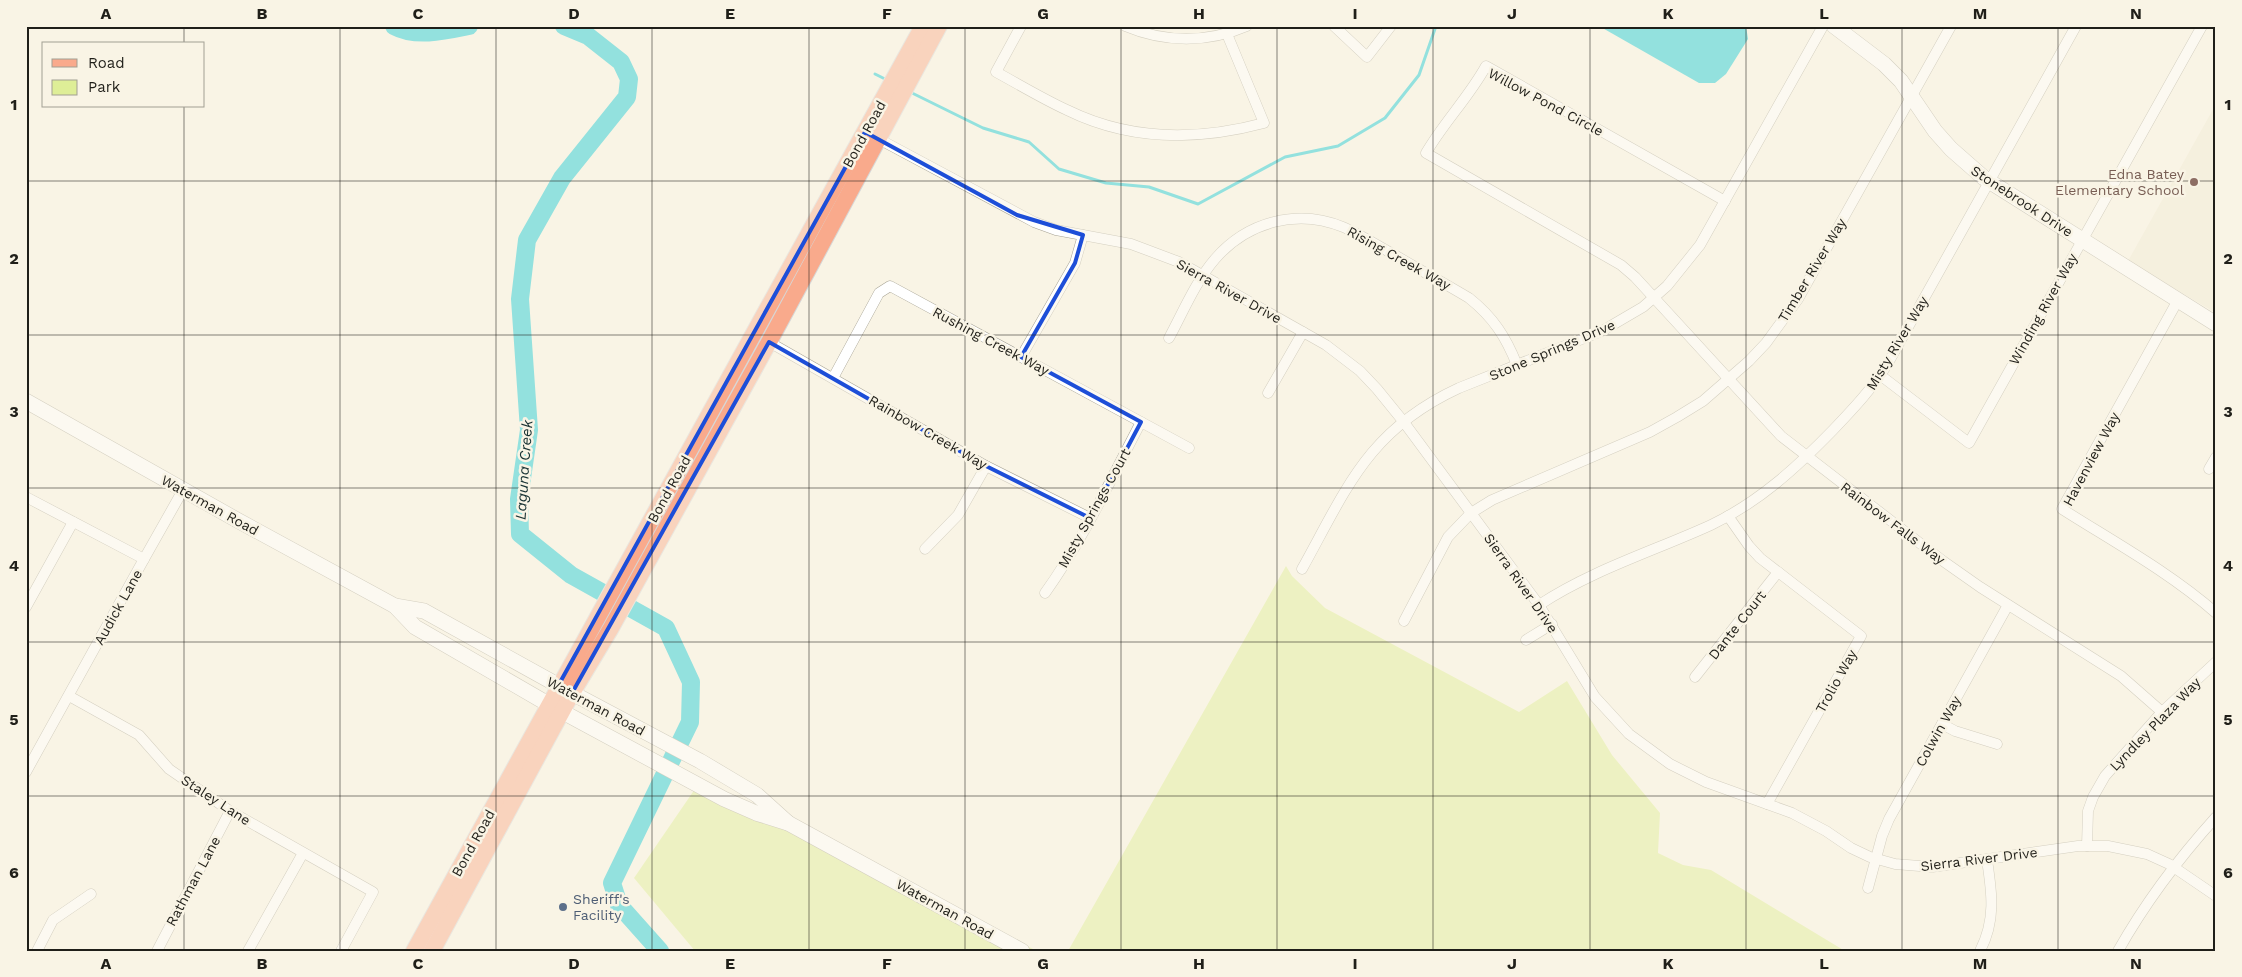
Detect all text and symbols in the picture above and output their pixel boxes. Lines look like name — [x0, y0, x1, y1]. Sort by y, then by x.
text: A — [101, 4, 112, 23]
text: B — [257, 4, 268, 23]
text: C — [413, 4, 424, 23]
text: D — [568, 4, 580, 23]
text: E — [725, 4, 735, 23]
text: F — [882, 4, 892, 23]
text: G — [1037, 4, 1049, 23]
text: H — [1193, 4, 1205, 23]
text: I — [1352, 4, 1358, 23]
text: J — [1507, 4, 1517, 23]
text: K — [1662, 4, 1674, 23]
text: L — [1819, 4, 1829, 23]
text: M — [1973, 4, 1987, 23]
text: N — [2130, 4, 2142, 23]
legend — [42, 42, 205, 108]
text: Road — [88, 54, 125, 72]
street label: Willow Pond Circle — [1486, 65, 1606, 139]
text: Park — [88, 78, 121, 96]
text: 1 — [11, 95, 17, 114]
text: 1 — [2225, 95, 2231, 114]
street label: Bond Road — [839, 98, 889, 170]
street label: Stonebrook Drive — [1968, 162, 2076, 240]
place label: Edna Batey Elementary School — [2055, 166, 2185, 198]
marker: Edna Batey Elementary School — [2188, 176, 2200, 188]
street label: Timber River Way — [1775, 215, 1850, 325]
street label: Rising Creek Way — [1344, 223, 1454, 293]
text: 2 — [9, 249, 19, 268]
text: 2 — [2223, 249, 2233, 268]
street label: Winding River Way — [2006, 250, 2081, 368]
street label: Sierra River Drive — [1174, 255, 1284, 327]
street label: Misty River Way — [1863, 293, 1932, 393]
street label: Rushing Creek Way — [930, 304, 1053, 379]
street label: Stone Springs Drive — [1487, 316, 1617, 384]
street label: Rainbow Creek Way — [866, 392, 991, 473]
text: 3 — [9, 402, 19, 421]
text: 3 — [2223, 402, 2233, 421]
street label: Havenview Way — [2059, 409, 2123, 509]
water label: Laguna Creek — [512, 419, 537, 521]
street label: Misty Springs Court — [1055, 446, 1133, 570]
street label: Bond Road — [644, 453, 694, 525]
street label: Waterman Road — [158, 472, 262, 538]
street label: Rainbow Falls Way — [1838, 479, 1949, 568]
street label: Sierra River Drive — [1481, 530, 1561, 636]
text: 4 — [9, 556, 19, 575]
text: 4 — [2223, 556, 2233, 575]
street label: Audick Lane — [91, 567, 145, 647]
street label: Dante Court — [1705, 587, 1769, 663]
street label: Trolio Way — [1812, 646, 1860, 715]
street label: Waterman Road — [544, 673, 648, 739]
street label: Lyndley Plaza Way — [2106, 674, 2204, 774]
street label: Colwin Way — [1912, 692, 1964, 769]
text: 5 — [9, 710, 19, 729]
text: 5 — [2223, 710, 2233, 729]
street label: Staley Lane — [178, 772, 254, 828]
street label: Bond Road — [448, 807, 498, 879]
street label: Rathman Lane — [163, 833, 223, 929]
street label: Sierra River Drive — [1920, 844, 2038, 874]
text: 6 — [9, 863, 19, 882]
text: 6 — [2223, 863, 2233, 882]
street label: Waterman Road — [893, 876, 997, 942]
place label: Sheriff's Facility — [573, 891, 630, 923]
marker: Sheriff's Facility — [557, 901, 569, 913]
text: A — [101, 954, 112, 973]
text: B — [257, 954, 268, 973]
text: C — [413, 954, 424, 973]
text: D — [568, 954, 580, 973]
text: E — [725, 954, 735, 973]
text: F — [882, 954, 892, 973]
text: G — [1037, 954, 1049, 973]
text: H — [1193, 954, 1205, 973]
text: I — [1352, 954, 1358, 973]
text: J — [1507, 954, 1517, 973]
text: K — [1662, 954, 1674, 973]
text: L — [1819, 954, 1829, 973]
text: M — [1973, 954, 1987, 973]
text: N — [2130, 954, 2142, 973]

